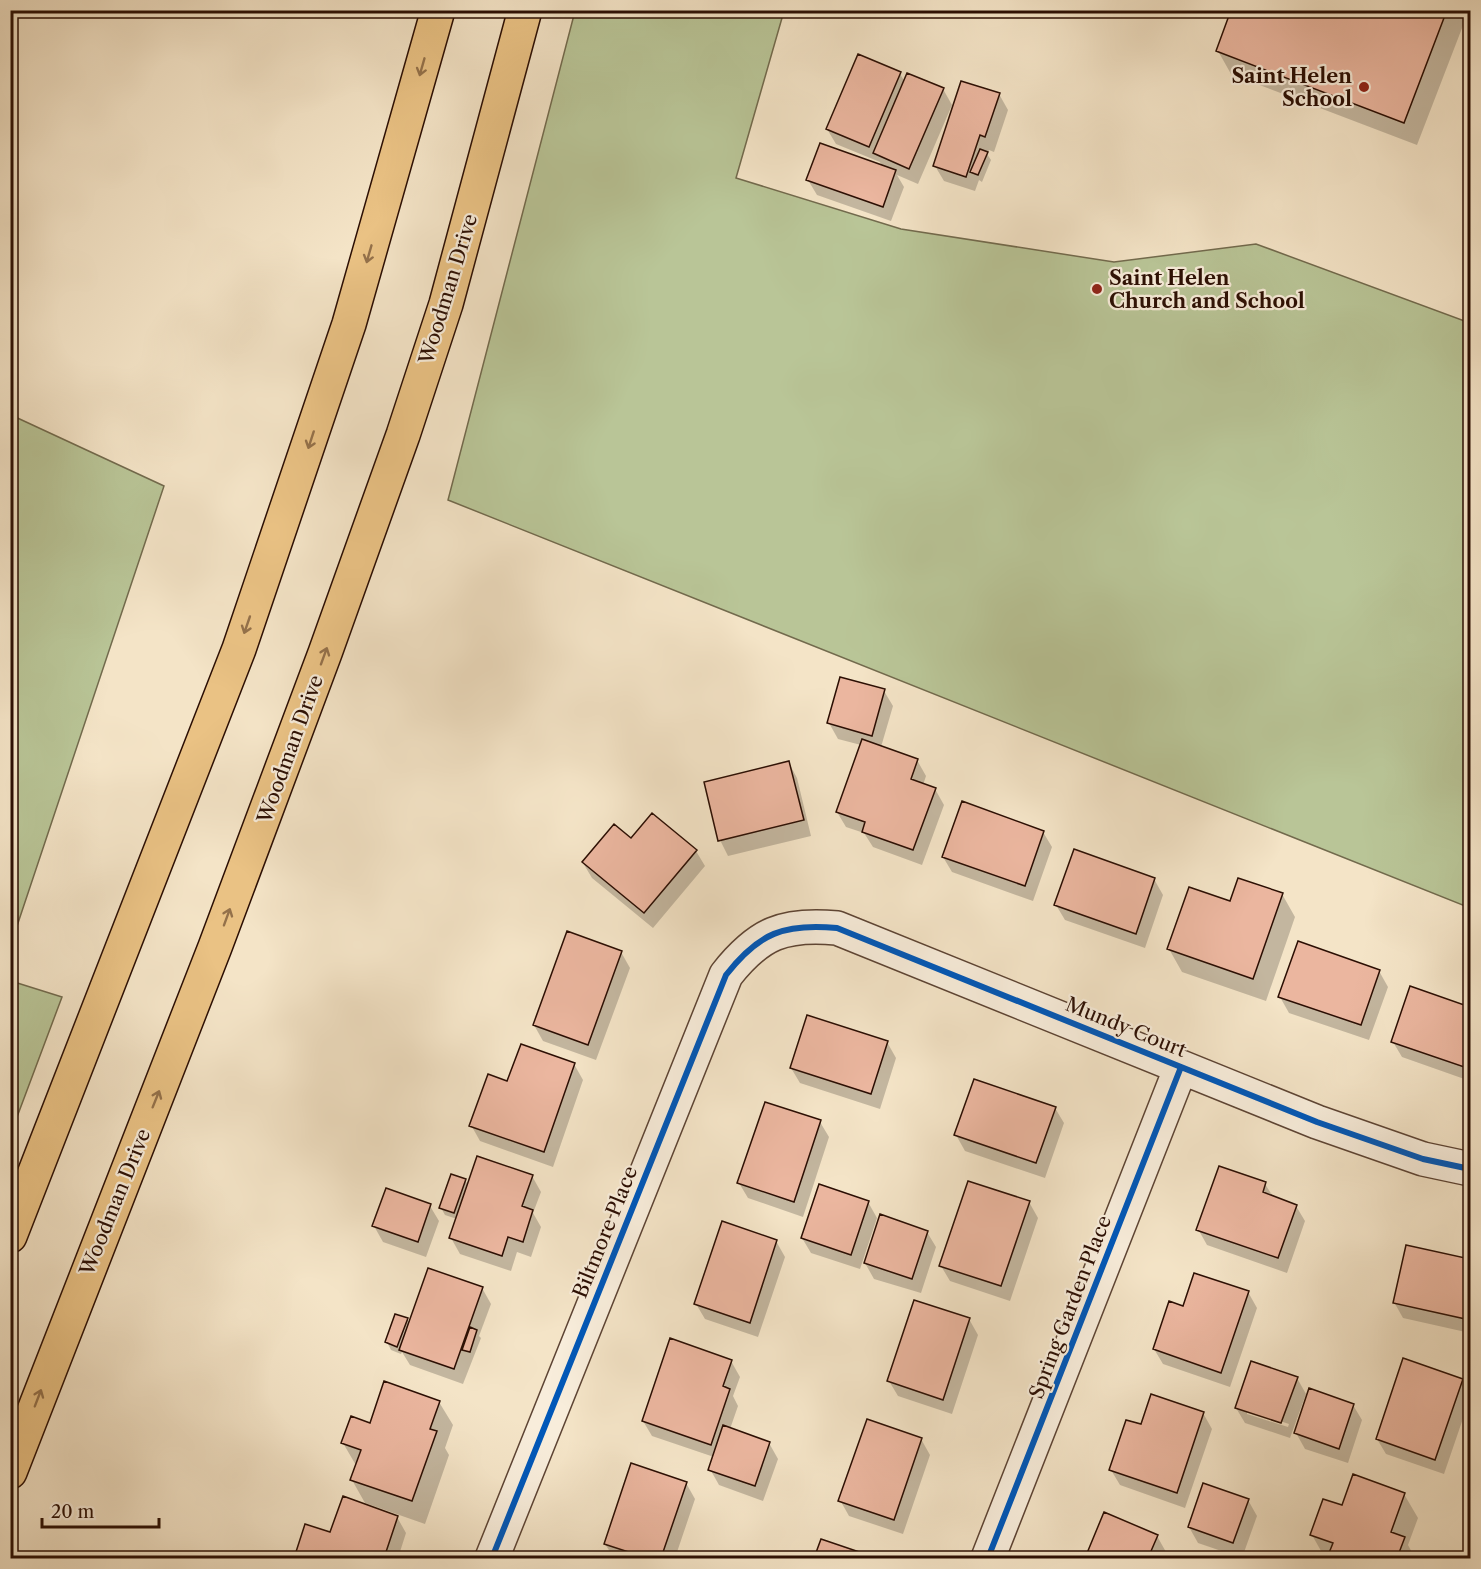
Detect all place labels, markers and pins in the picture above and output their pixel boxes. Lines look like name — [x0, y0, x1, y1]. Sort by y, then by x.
place label: Saint Helen School — [1231, 64, 1352, 111]
marker: Saint Helen School — [1357, 80, 1371, 94]
place label: Saint Helen Church and School — [1109, 266, 1305, 313]
marker: Saint Helen Church and School — [1090, 282, 1104, 296]

